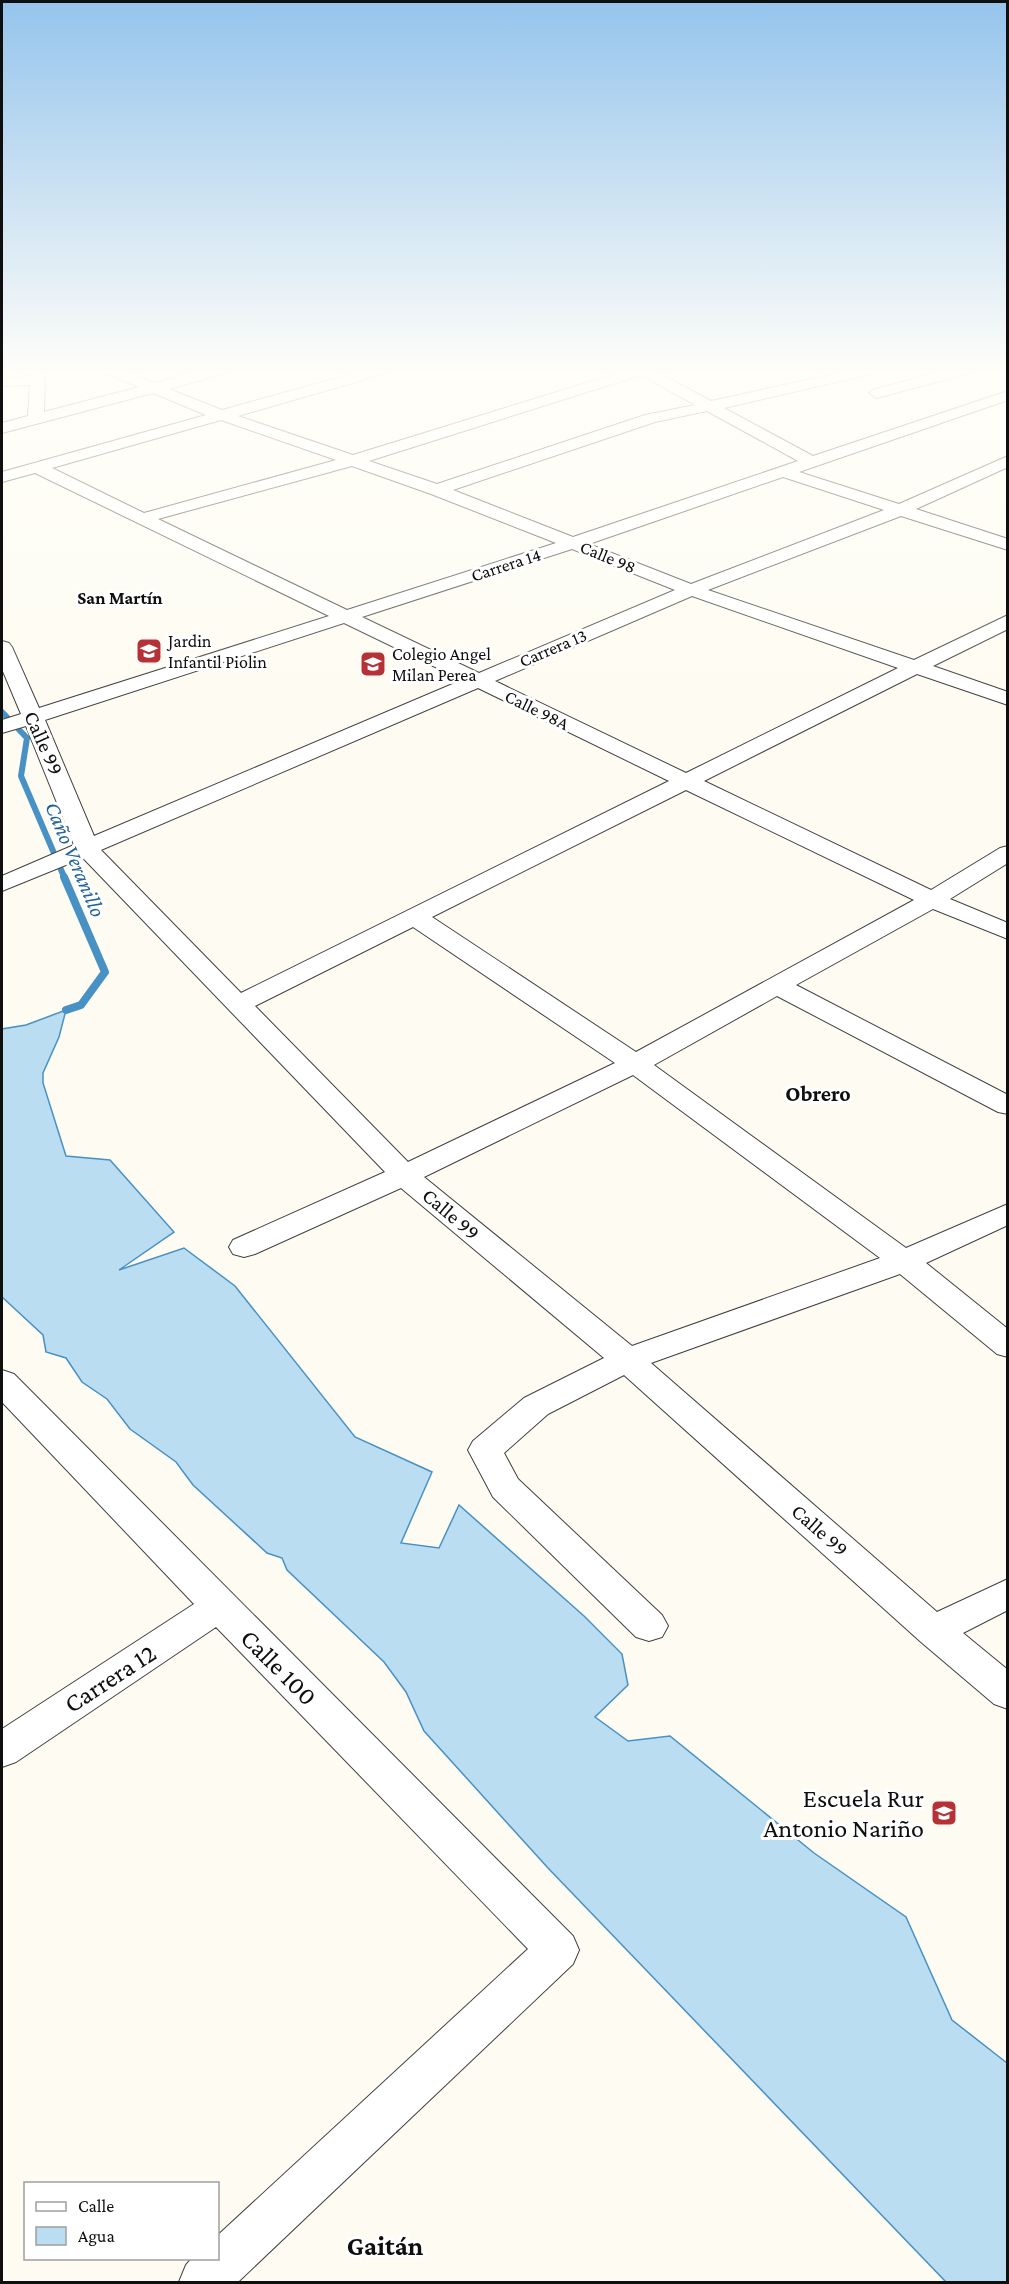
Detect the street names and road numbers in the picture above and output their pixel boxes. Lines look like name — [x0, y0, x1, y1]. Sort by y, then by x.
street label: Calle 98 — [577, 537, 639, 577]
street label: Carrera 14 — [469, 544, 543, 586]
street label: Carrera 13 — [516, 625, 590, 671]
street label: Calle 98A — [502, 686, 573, 734]
street label: Calle 99 — [19, 707, 69, 779]
street label: Calle 99 — [417, 1183, 485, 1245]
street label: Calle 99 — [787, 1499, 853, 1561]
street label: Calle 100 — [235, 1623, 323, 1711]
street label: Carrera 12 — [59, 1638, 161, 1719]

